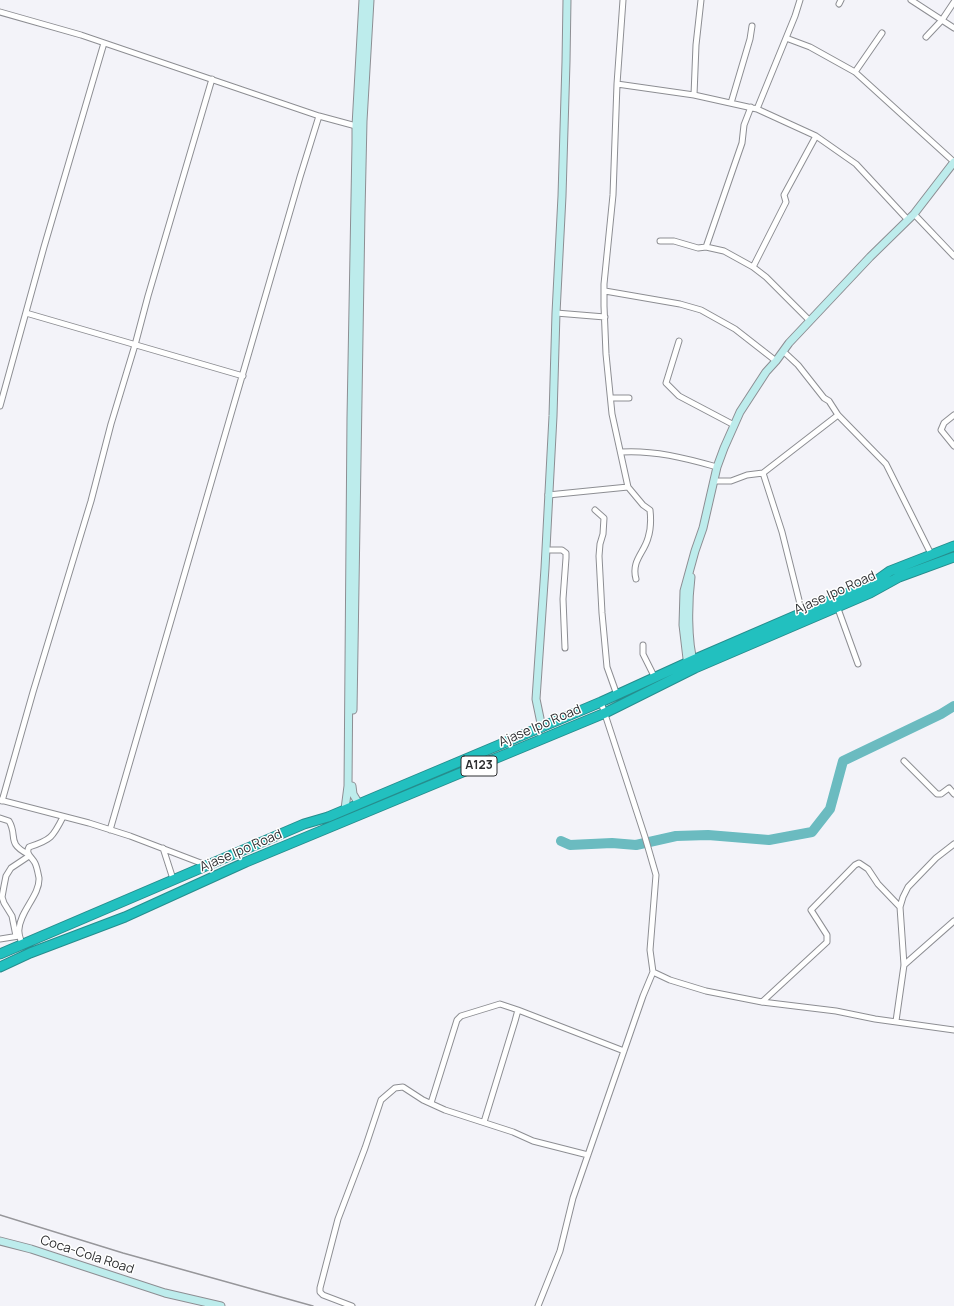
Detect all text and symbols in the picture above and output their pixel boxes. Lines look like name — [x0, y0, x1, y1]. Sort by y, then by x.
street label: Ajase Ipo Road — [792, 568, 878, 618]
street label: Ajase Ipo Road — [497, 702, 583, 750]
road number: A123 — [461, 756, 497, 776]
street label: Ajase Ipo Road — [198, 827, 284, 875]
street label: Coca-Cola Road — [38, 1233, 136, 1277]

